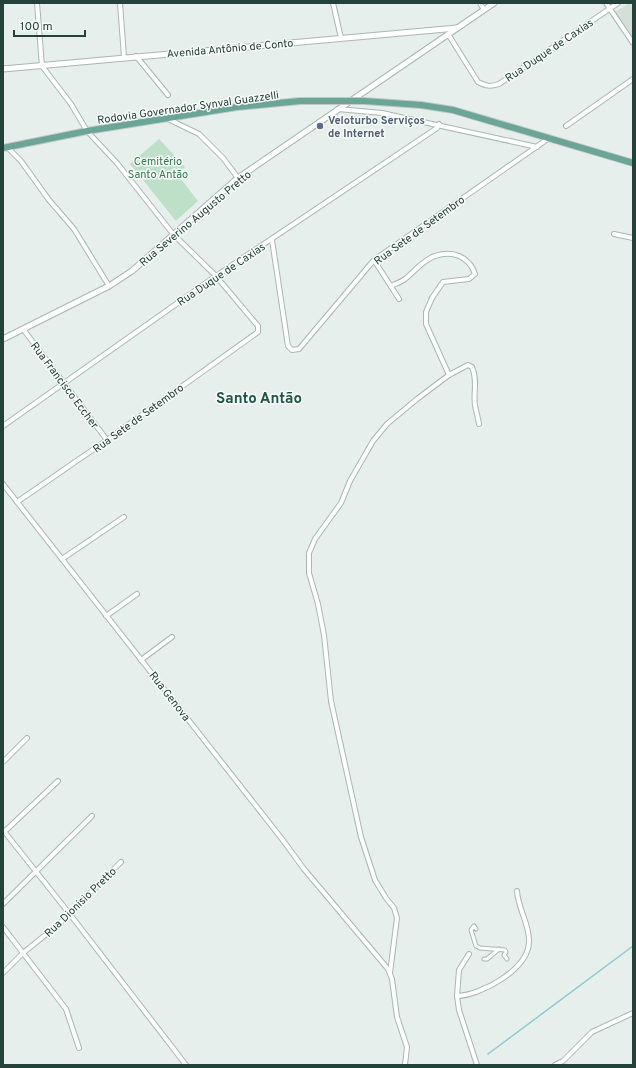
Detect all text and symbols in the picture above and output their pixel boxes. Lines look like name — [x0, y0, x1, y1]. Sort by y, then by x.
scale bar — [14, 12, 85, 38]
street label: Rua Duque de Caxias — [503, 16, 596, 86]
text: 100 m — [20, 19, 53, 35]
street label: Avenida Antônio de Conto — [166, 36, 294, 62]
street label: Rodovia Governador Synval Guazzelli — [96, 88, 280, 128]
place label: Veloturbo Serviços de Internet — [328, 114, 425, 141]
marker: Veloturbo Serviços de Internet — [315, 121, 325, 131]
park label: Cemitério Santo Antão — [128, 155, 188, 182]
street label: Rua Severino Augusto Pretto — [137, 168, 254, 270]
street label: Rua Sete de Setembro — [371, 193, 468, 269]
street label: Rua Duque de Caxias — [175, 240, 268, 310]
street label: Rua Francisco Eccher — [27, 339, 102, 432]
street label: Rua Sete de Setembro — [90, 381, 187, 457]
district label: Santo Antão — [216, 390, 302, 409]
street label: Rua Genova — [146, 669, 193, 724]
street label: Rua Dionisio Pretto — [42, 865, 120, 941]

